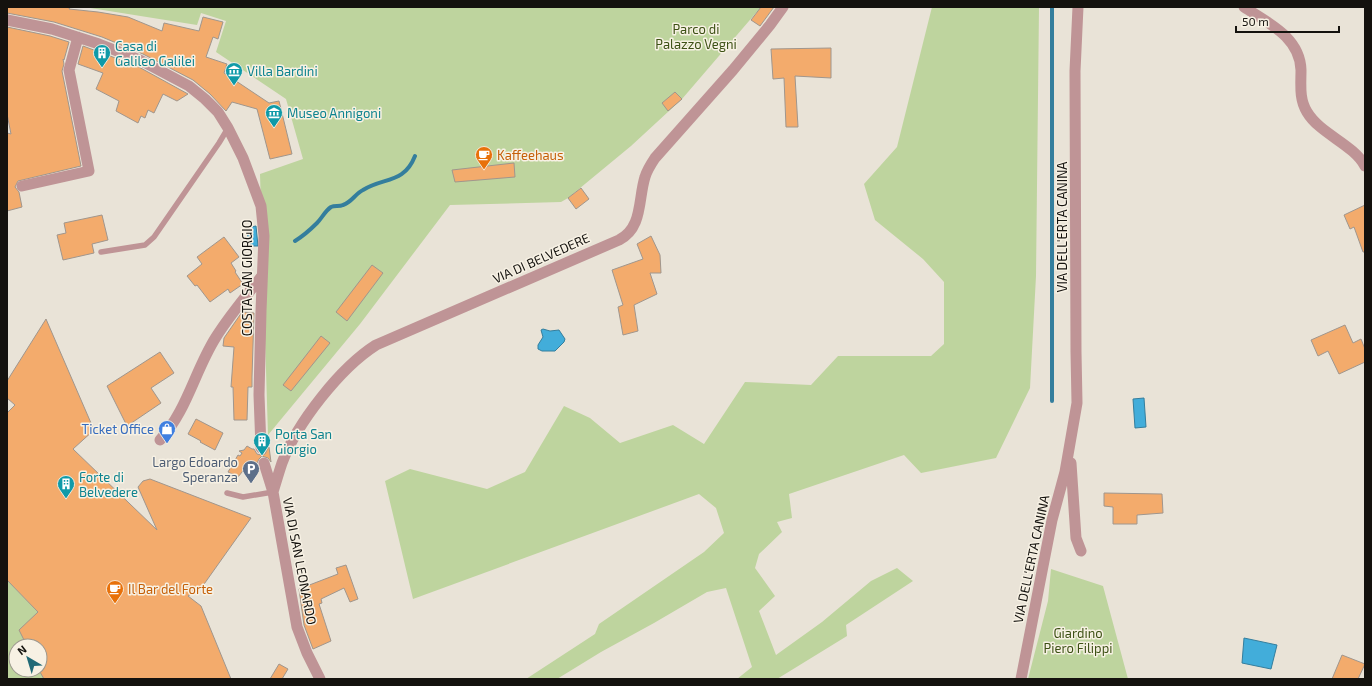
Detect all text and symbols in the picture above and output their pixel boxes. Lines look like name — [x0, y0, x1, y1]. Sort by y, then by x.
scale bar — [1236, 8, 1339, 34]
text: 50 m — [1242, 14, 1269, 28]
park label: Parco di Palazzo Vegni — [655, 21, 737, 52]
place label: Casa di Galileo Galilei — [115, 38, 195, 69]
building icon: Casa di Galileo Galilei — [92, 43, 112, 68]
museum icon: Villa Bardini — [224, 61, 244, 86]
place label: Villa Bardini — [247, 63, 318, 79]
museum icon: Museo Annigoni — [264, 103, 284, 128]
place label: Museo Annigoni — [287, 105, 381, 121]
cafe icon: Kaffeehaus — [474, 145, 494, 170]
place label: Kaffeehaus — [497, 147, 564, 163]
street label: VIA DELL'ERTA CANINA — [1054, 162, 1070, 292]
street label: COSTA SAN GIORGIO — [239, 220, 255, 336]
street label: VIA DI BELVEDERE — [490, 229, 592, 287]
shop icon: Ticket Office — [157, 419, 177, 444]
place label: Ticket Office — [82, 421, 154, 437]
place label: Porta San Giorgio — [275, 426, 332, 457]
building icon: Porta San Giorgio — [252, 431, 272, 456]
place label: Largo Edoardo Speranza — [152, 454, 238, 485]
parking icon: Largo Edoardo Speranza — [241, 459, 261, 484]
place label: Forte di Belvedere — [79, 469, 138, 500]
building icon: Forte di Belvedere — [56, 474, 76, 499]
street label: VIA DELL'ERTA CANINA — [1010, 493, 1052, 625]
street label: VIA DI SAN LEONARDO — [280, 496, 320, 626]
cafe icon: Il Bar del Forte — [105, 579, 125, 604]
place label: Il Bar del Forte — [128, 581, 213, 597]
park label: Giardino Piero Filippi — [1044, 625, 1112, 656]
north arrow — [8, 638, 48, 678]
text: N — [14, 642, 29, 657]

